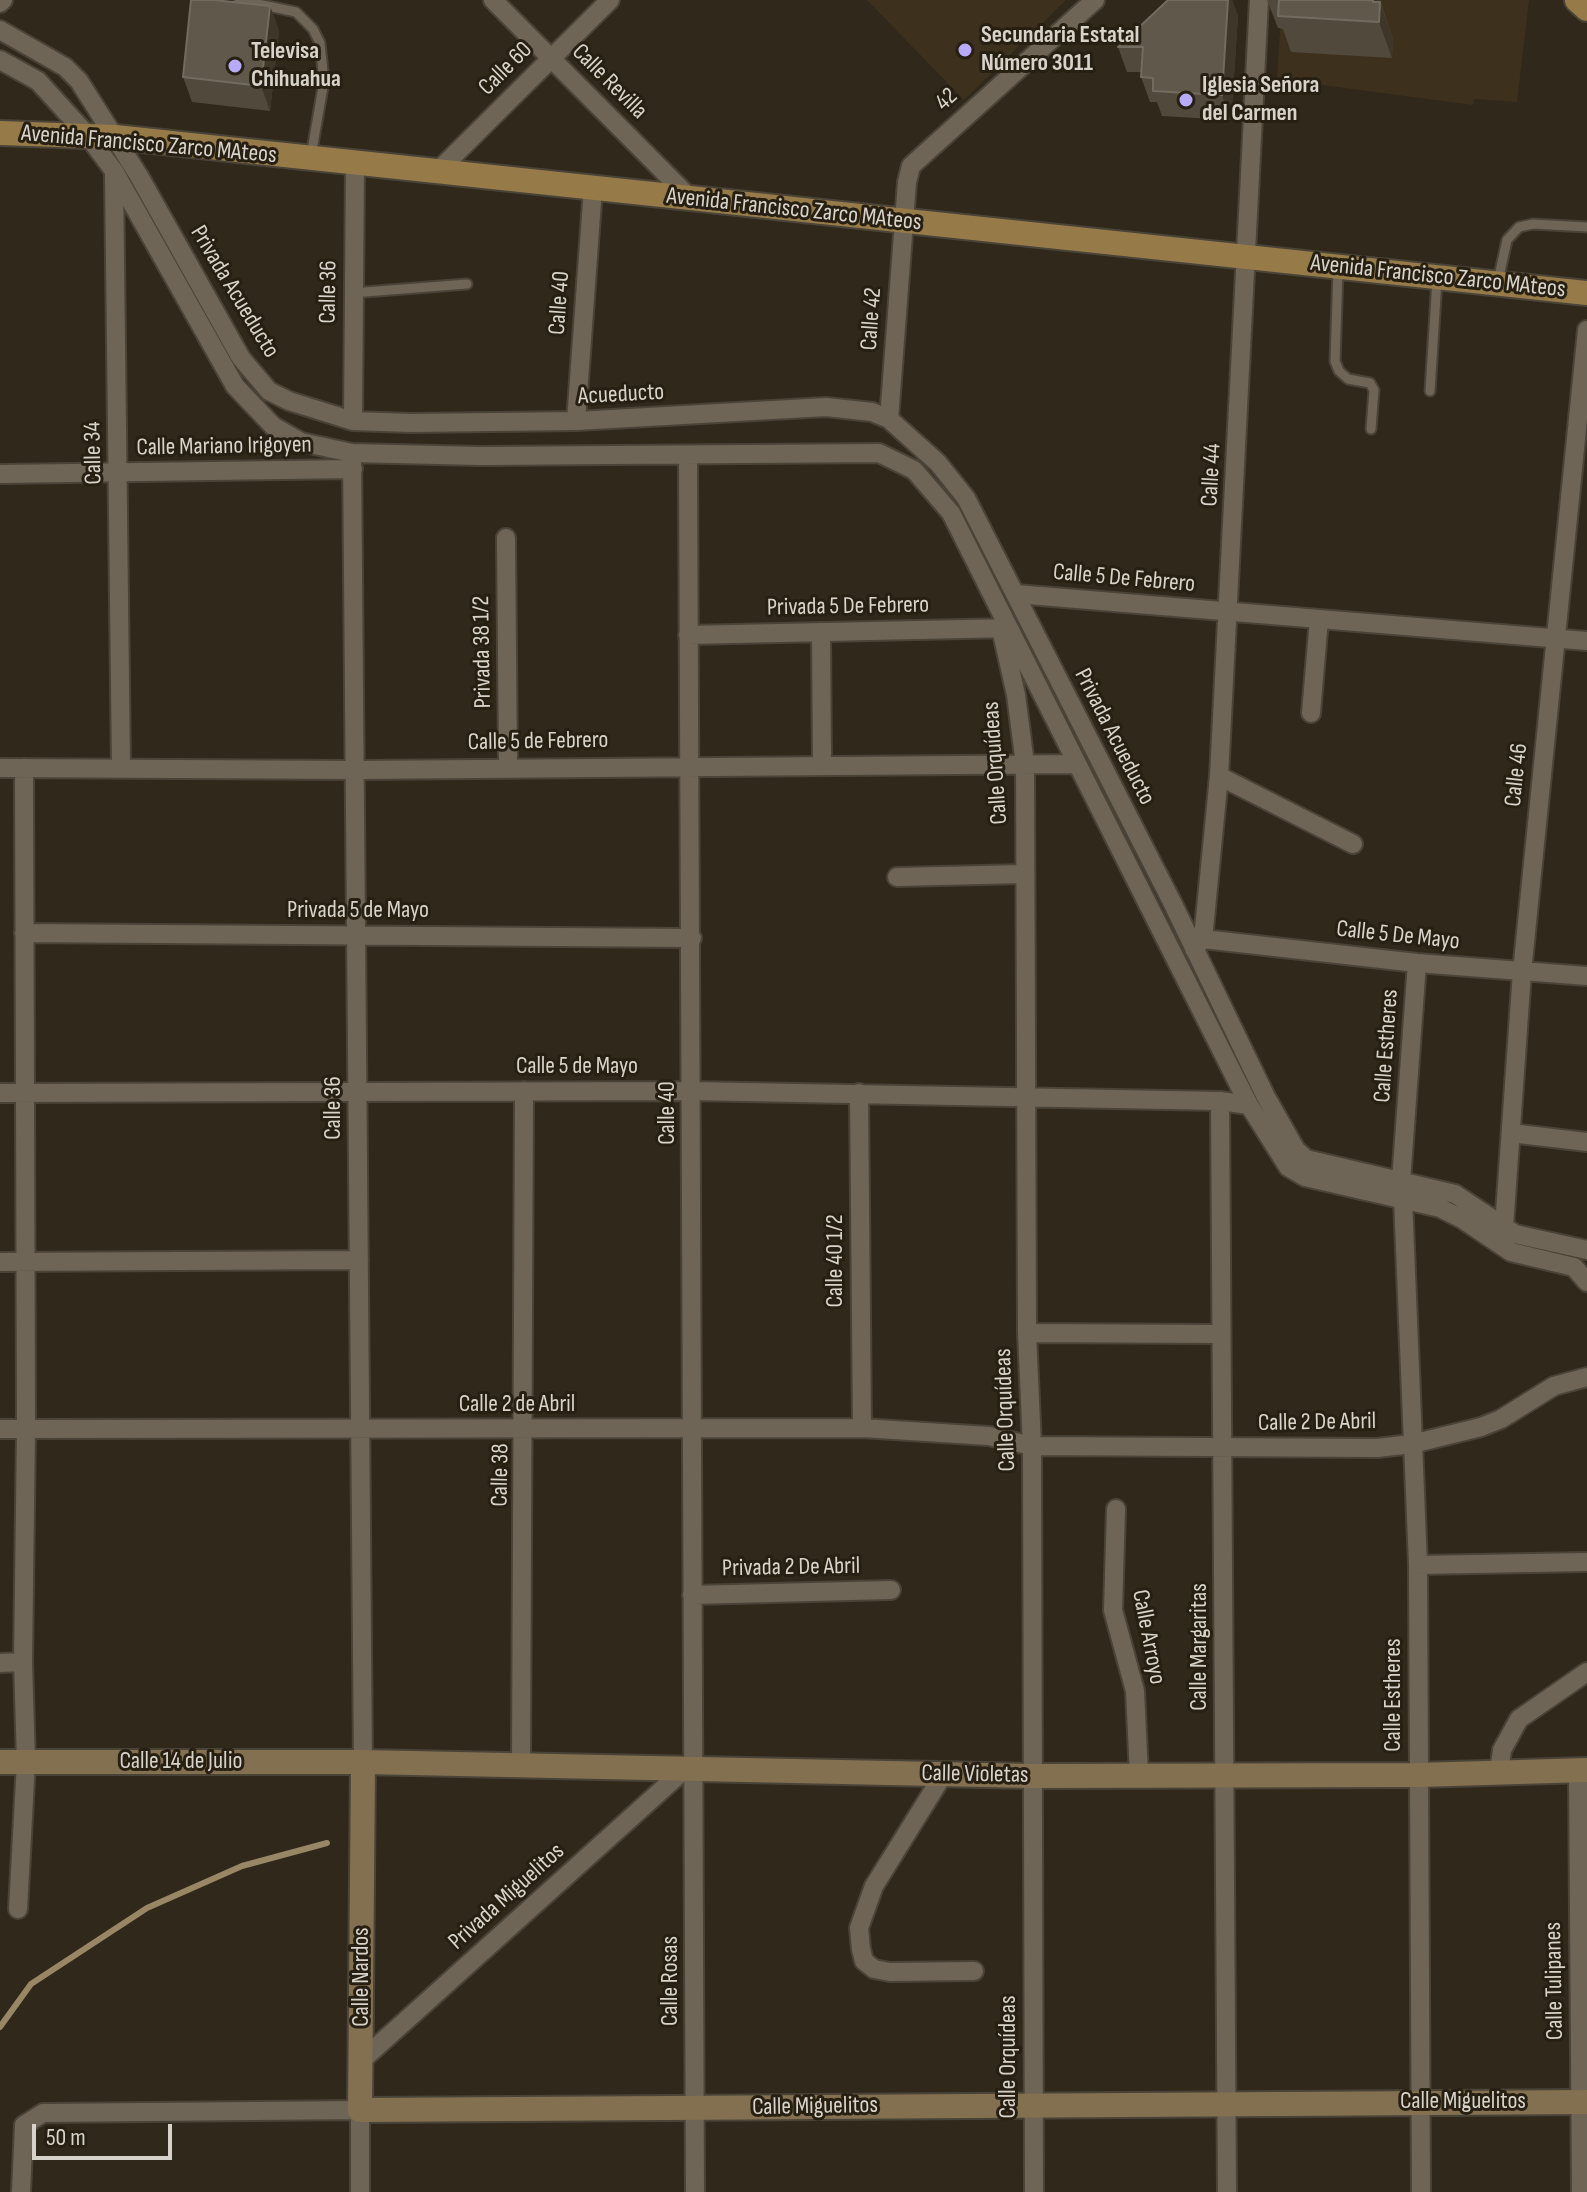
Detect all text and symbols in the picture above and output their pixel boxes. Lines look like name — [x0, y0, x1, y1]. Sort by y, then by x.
place label: Secundaria Estatal Número 3011 — [981, 22, 1139, 78]
street label: Calle 60 — [473, 36, 539, 102]
place label: Televisa Chihuahua — [251, 38, 341, 94]
street label: Calle Revilla — [565, 38, 653, 126]
marker: Secundaria Estatal Número 3011 — [956, 41, 974, 59]
marker: Televisa Chihuahua — [226, 57, 244, 75]
place label: Iglesia Señora del Carmen — [1202, 72, 1319, 128]
street label: 42 — [930, 83, 964, 117]
marker: Iglesia Señora del Carmen — [1177, 91, 1195, 109]
street label: Avenida Francisco Zarco MAteos — [20, 119, 278, 171]
street label: Avenida Francisco Zarco MAteos — [665, 182, 923, 238]
street label: Privada Acueducto — [183, 221, 285, 363]
street label: Avenida Francisco Zarco MAteos — [1309, 249, 1567, 305]
street label: Calle 36 — [314, 260, 344, 324]
street label: Calle 40 — [543, 270, 577, 336]
street label: Calle 42 — [855, 287, 889, 351]
street label: Acueducto — [577, 378, 665, 412]
street label: Calle 34 — [79, 421, 109, 485]
street label: Calle Mariano Irigoyen — [136, 431, 312, 463]
street label: Calle 44 — [1196, 443, 1228, 507]
street label: Calle 5 De Febrero — [1052, 558, 1196, 600]
street label: Privada 5 De Febrero — [767, 591, 929, 623]
street label: Privada 38 1/2 — [468, 595, 498, 709]
street label: Privada Acueducto — [1067, 664, 1161, 810]
street label: Calle Orquídeas — [977, 701, 1015, 825]
street label: Calle 5 de Febrero — [467, 726, 609, 758]
street label: Calle 46 — [1499, 742, 1535, 808]
street label: Privada 5 de Mayo — [287, 897, 429, 925]
street label: Calle 5 De Mayo — [1335, 915, 1461, 957]
street label: Calle Estheres — [1369, 988, 1405, 1104]
street label: Calle 5 de Mayo — [516, 1053, 638, 1081]
street label: Calle 36 — [320, 1076, 348, 1140]
street label: Calle 40 — [654, 1081, 682, 1145]
street label: Calle 40 1/2 — [822, 1214, 850, 1308]
street label: Calle Orquídeas — [989, 1348, 1023, 1472]
street label: Calle 2 de Abril — [459, 1391, 575, 1419]
street label: Calle 2 De Abril — [1258, 1408, 1376, 1438]
street label: Calle 38 — [486, 1443, 516, 1507]
street label: Privada 2 De Abril — [722, 1552, 860, 1584]
street label: Calle Margaritas — [1186, 1583, 1214, 1711]
street label: Calle Arroyo — [1125, 1587, 1171, 1687]
street label: Calle Estheres — [1380, 1638, 1408, 1752]
street label: Calle 14 de Julio — [120, 1748, 242, 1776]
street label: Calle Violetas — [921, 1760, 1029, 1790]
street label: Privada Miguelitos — [443, 1838, 571, 1956]
street label: Calle Tulipanes — [1540, 1922, 1570, 2040]
street label: Calle Nardos — [348, 1927, 376, 2027]
street label: Calle Rosas — [657, 1936, 685, 2026]
street label: Calle Orquídeas — [995, 1995, 1023, 2119]
street label: Calle Miguelitos — [1400, 2088, 1526, 2116]
street label: Calle Miguelitos — [752, 2092, 878, 2122]
scale bar — [36, 2108, 176, 2158]
text: 50 m — [46, 2123, 86, 2152]

